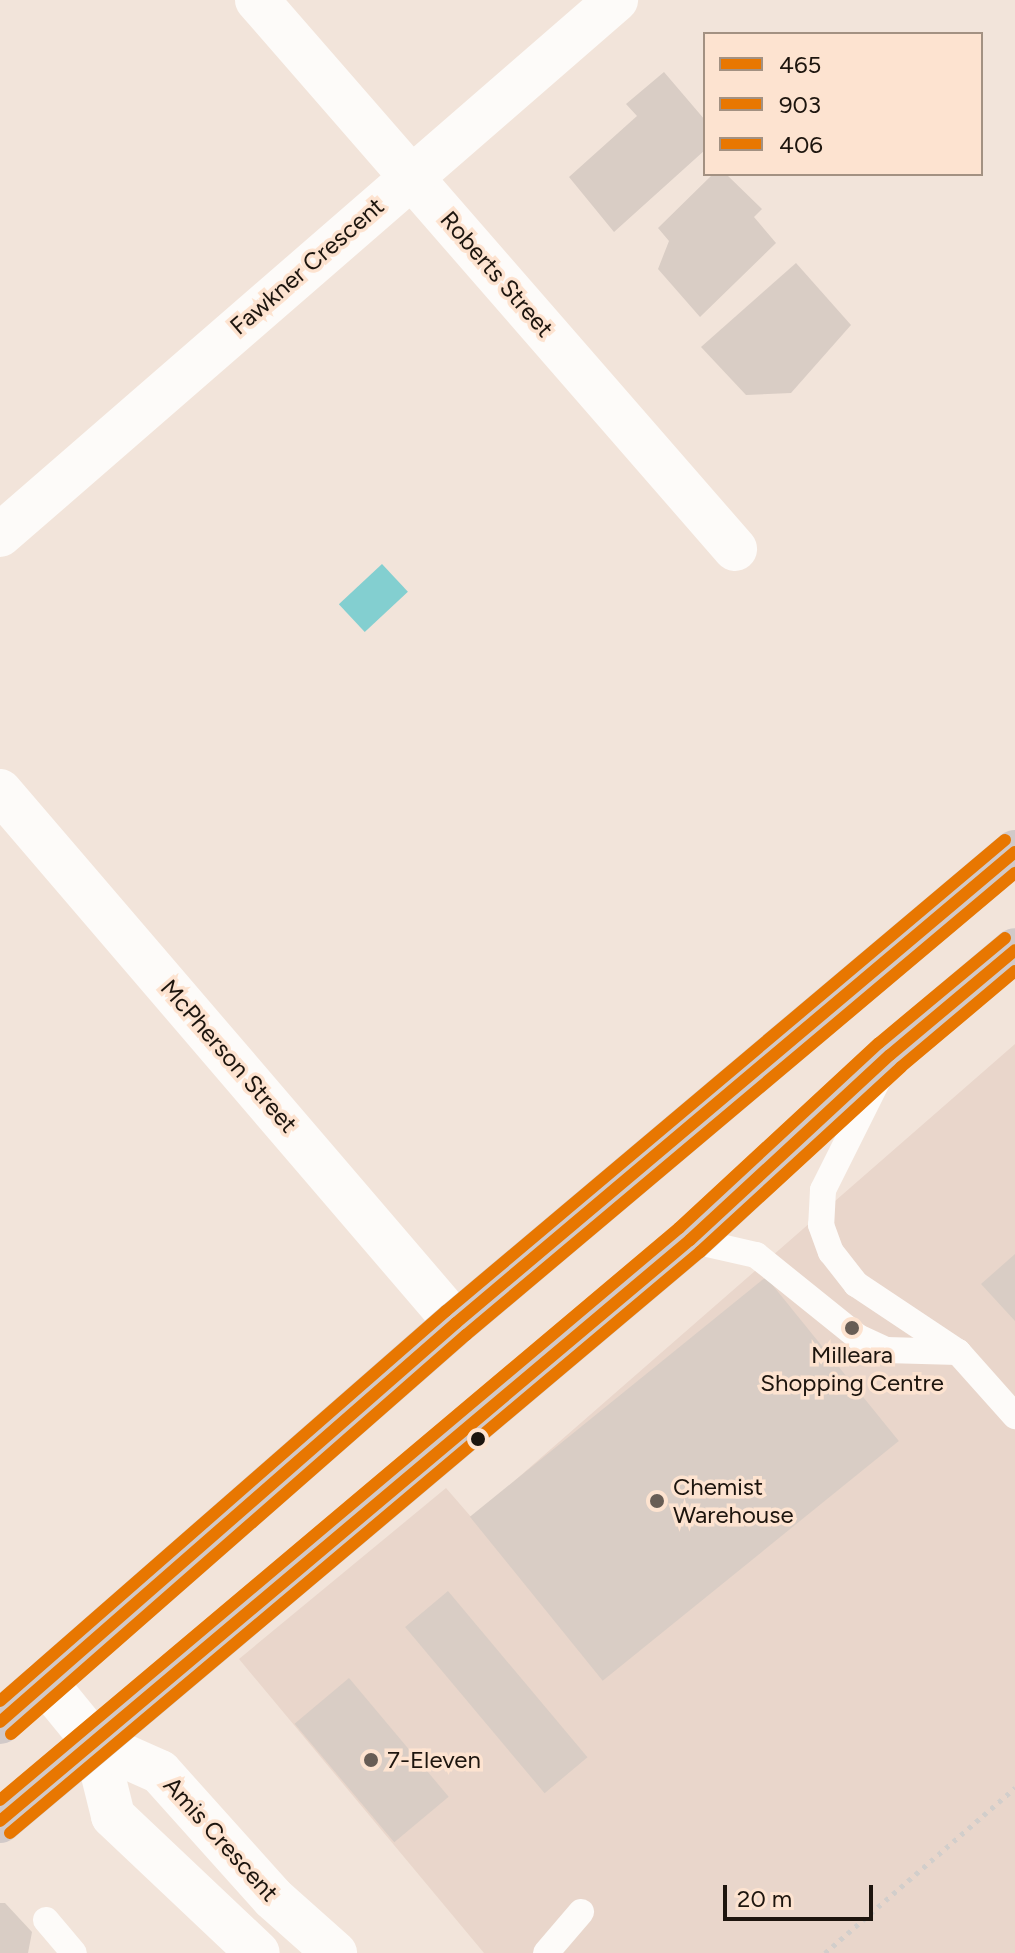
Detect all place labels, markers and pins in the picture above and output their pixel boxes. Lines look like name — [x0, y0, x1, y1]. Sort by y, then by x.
marker: Milleara Shopping Centre — [843, 1319, 861, 1337]
place label: Milleara Shopping Centre — [760, 1341, 944, 1397]
unlabelled marker — [470, 1431, 486, 1447]
place label: Chemist Warehouse — [673, 1473, 794, 1529]
marker: Chemist Warehouse — [648, 1492, 666, 1510]
place label: 7-Eleven — [387, 1746, 481, 1774]
marker: 7-Eleven — [362, 1751, 380, 1769]

